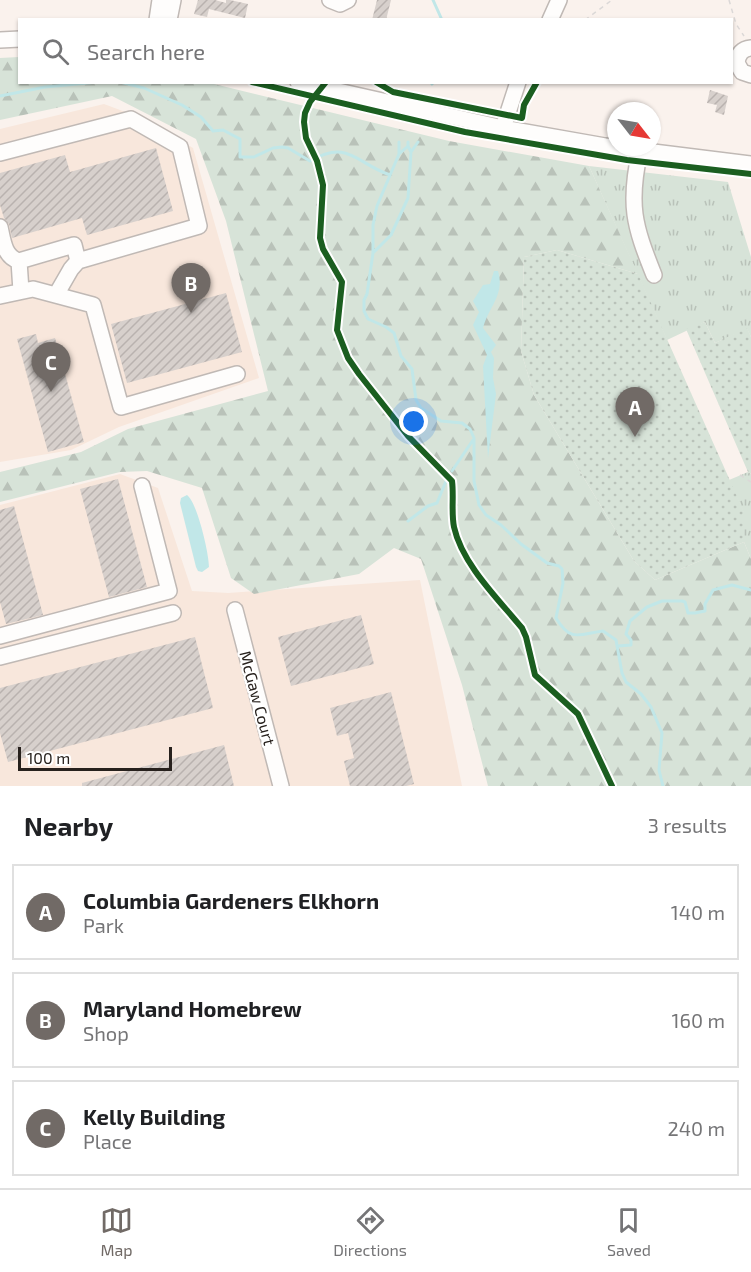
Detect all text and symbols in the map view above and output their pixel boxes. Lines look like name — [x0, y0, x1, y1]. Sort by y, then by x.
search box — [18, 18, 733, 84]
icon: search — [39, 35, 72, 68]
text: Search here — [87, 38, 205, 64]
north arrow — [607, 102, 661, 156]
pin: B — [172, 264, 210, 313]
pin: C — [32, 342, 70, 392]
pin: A — [616, 388, 654, 437]
your location — [399, 407, 428, 436]
street label: McGaw Court — [236, 649, 280, 747]
scale bar — [18, 744, 172, 772]
text: 100 m — [27, 748, 70, 767]
text: Nearby — [24, 810, 113, 841]
text: 3 results — [648, 813, 727, 837]
text: Columbia Gardeners Elkhorn — [83, 887, 379, 913]
text: A — [39, 900, 52, 924]
text: 140 m — [671, 900, 725, 924]
text: Park — [83, 913, 124, 937]
text: Maryland Homebrew — [83, 995, 302, 1021]
text: B — [39, 1008, 52, 1032]
text: 160 m — [672, 1008, 725, 1032]
text: Shop — [83, 1021, 129, 1045]
text: Kelly Building — [83, 1103, 225, 1129]
text: C — [40, 1116, 51, 1140]
text: 240 m — [667, 1116, 725, 1140]
text: Place — [83, 1129, 132, 1153]
tab: Map — [100, 1204, 133, 1259]
tab: Directions — [333, 1204, 407, 1259]
tab: Saved — [607, 1204, 651, 1259]

